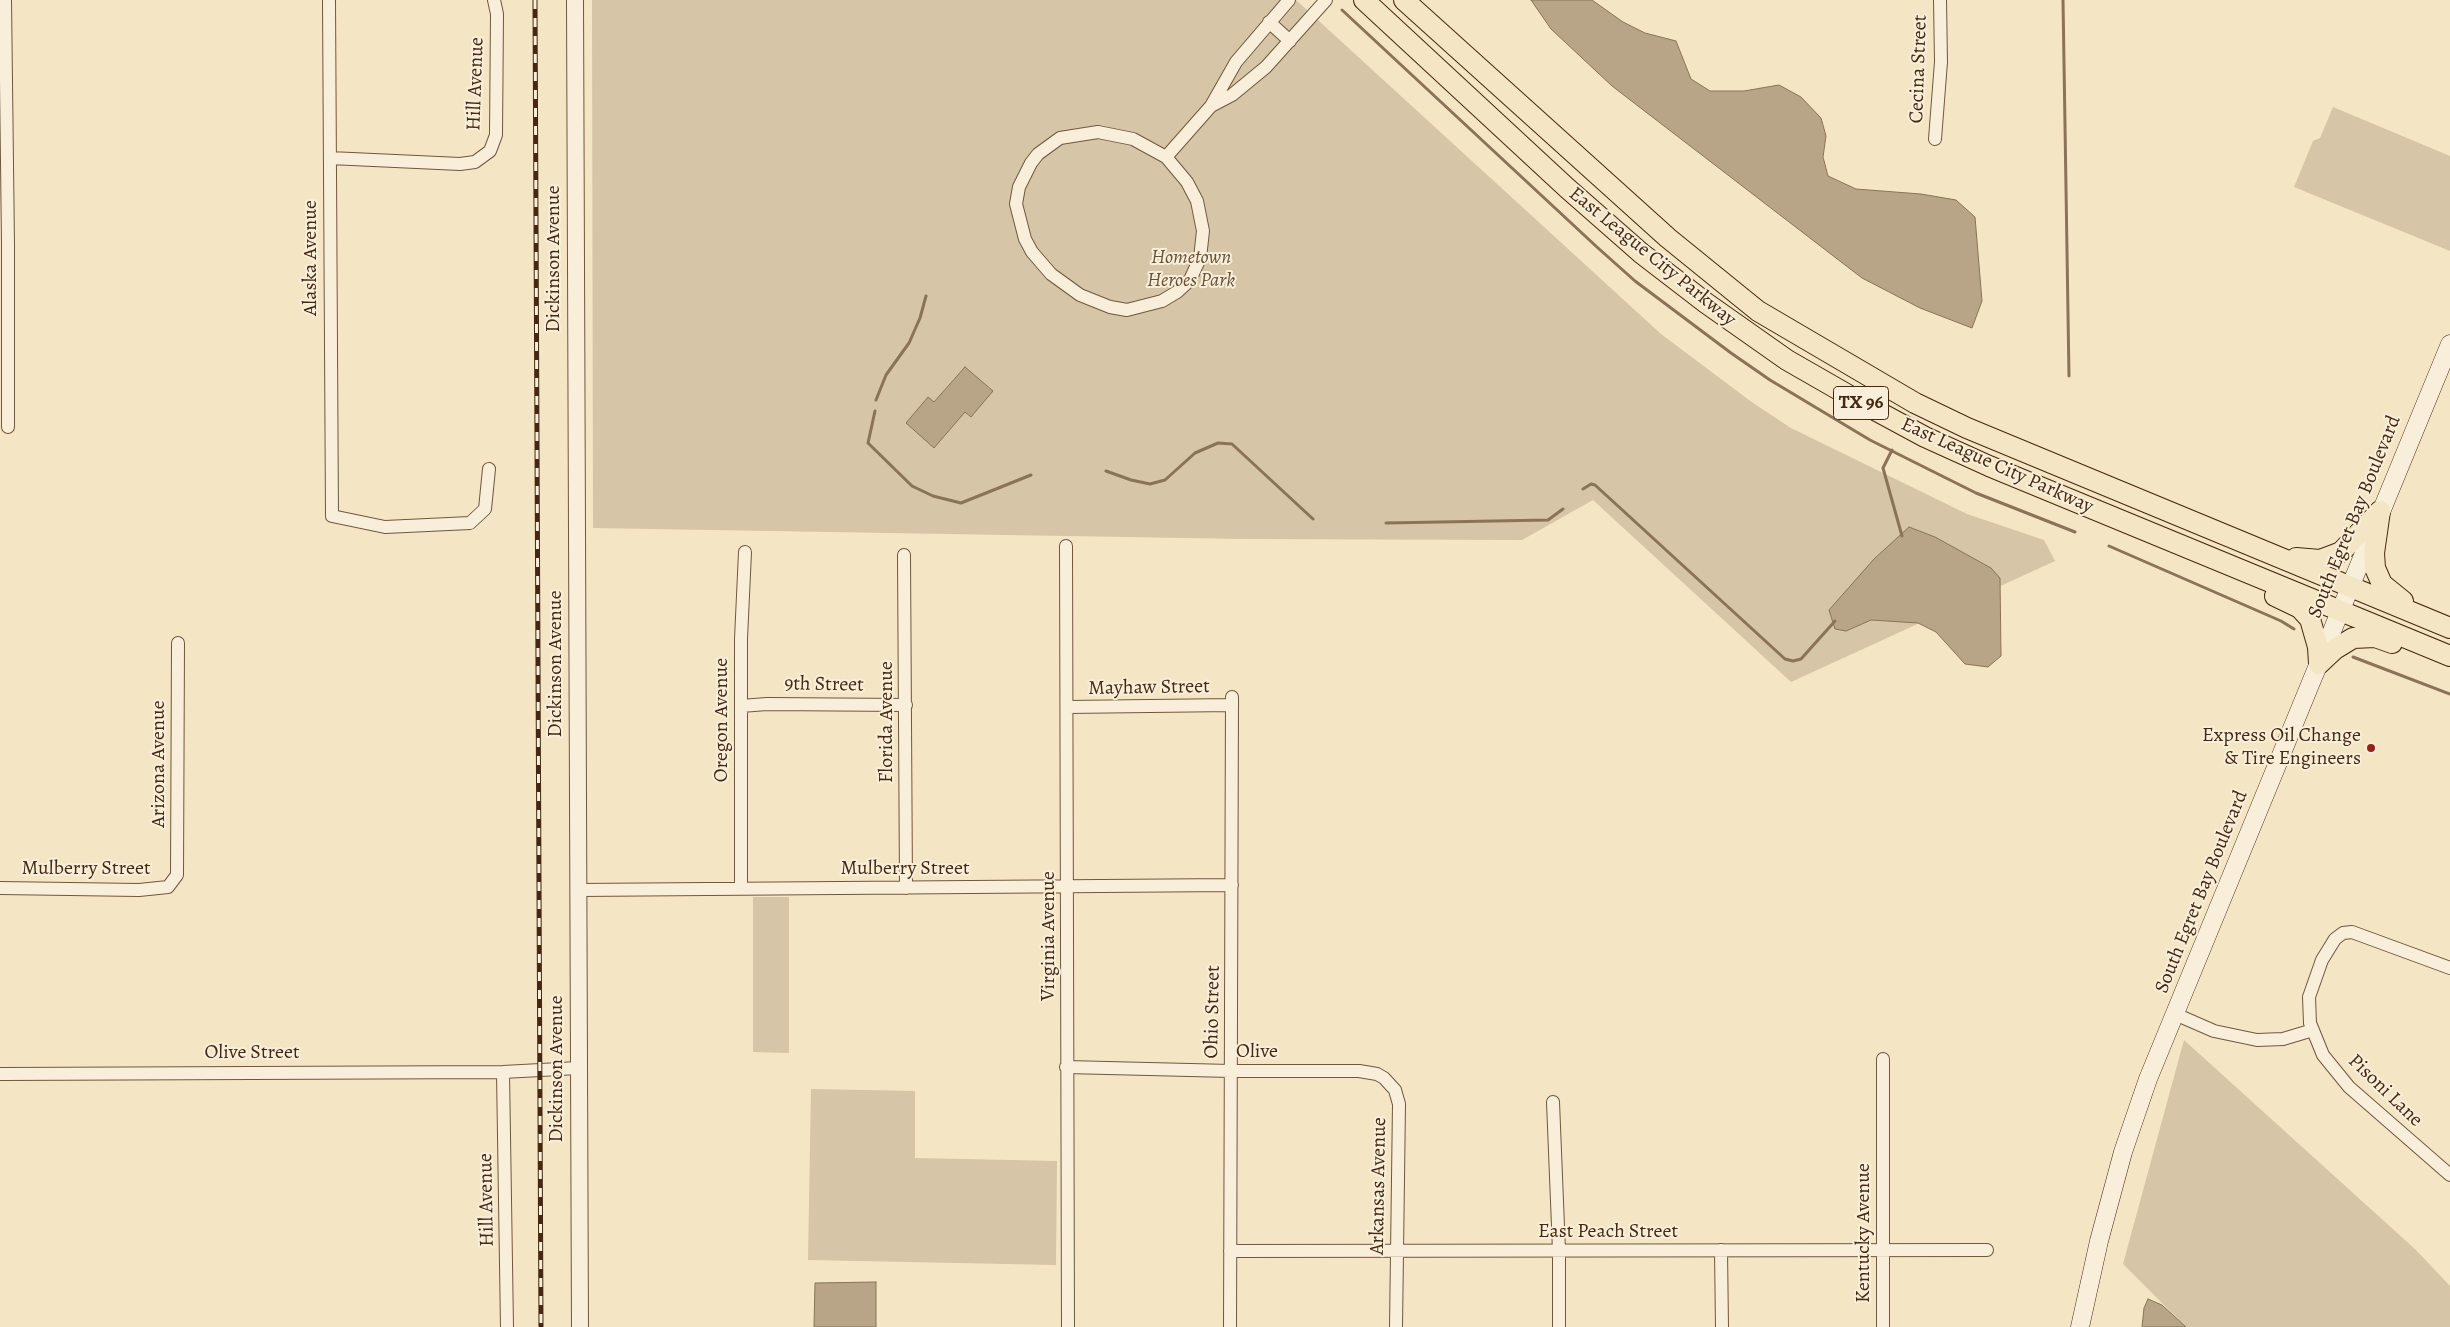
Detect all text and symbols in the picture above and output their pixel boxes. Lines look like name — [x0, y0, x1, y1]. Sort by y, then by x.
street label: Cecina Street — [1905, 14, 1933, 124]
street label: Hill Avenue — [462, 37, 490, 131]
street label: East League City Parkway — [1564, 182, 1740, 332]
street label: Dickinson Avenue — [542, 185, 566, 333]
street label: Alaska Avenue — [299, 200, 323, 316]
park label: Hometown Heroes Park — [1147, 246, 1235, 293]
road number: TX 96 — [1834, 386, 1888, 419]
street label: South Egret Bay Boulevard — [2303, 412, 2407, 622]
street label: East League City Parkway — [1897, 413, 2097, 519]
street label: Dickinson Avenue — [544, 590, 568, 738]
street label: Oregon Avenue — [710, 658, 734, 782]
street label: Florida Avenue — [875, 661, 899, 783]
street label: 9th Street — [784, 672, 864, 698]
street label: Mayhaw Street — [1088, 675, 1210, 701]
street label: Arizona Avenue — [147, 700, 171, 828]
place label: Express Oil Change & Tire Engineers — [2202, 724, 2361, 771]
marker: Express Oil Change & Tire Engineers — [2365, 742, 2377, 754]
street label: South Egret Bay Boulevard — [2150, 787, 2254, 997]
street label: Mulberry Street — [21, 857, 151, 881]
street label: Mulberry Street — [840, 857, 970, 881]
street label: Virginia Avenue — [1037, 871, 1061, 1001]
street label: Ohio Street — [1200, 965, 1226, 1059]
street label: Dickinson Avenue — [545, 995, 569, 1143]
street label: Olive — [1236, 1040, 1278, 1064]
street label: Olive Street — [204, 1041, 300, 1065]
street label: Pisoni Lane — [2343, 1050, 2427, 1132]
street label: Arkansas Avenue — [1366, 1117, 1392, 1255]
street label: Hill Avenue — [474, 1153, 500, 1247]
street label: Kentucky Avenue — [1852, 1163, 1876, 1303]
street label: East Peach Street — [1538, 1220, 1678, 1244]

